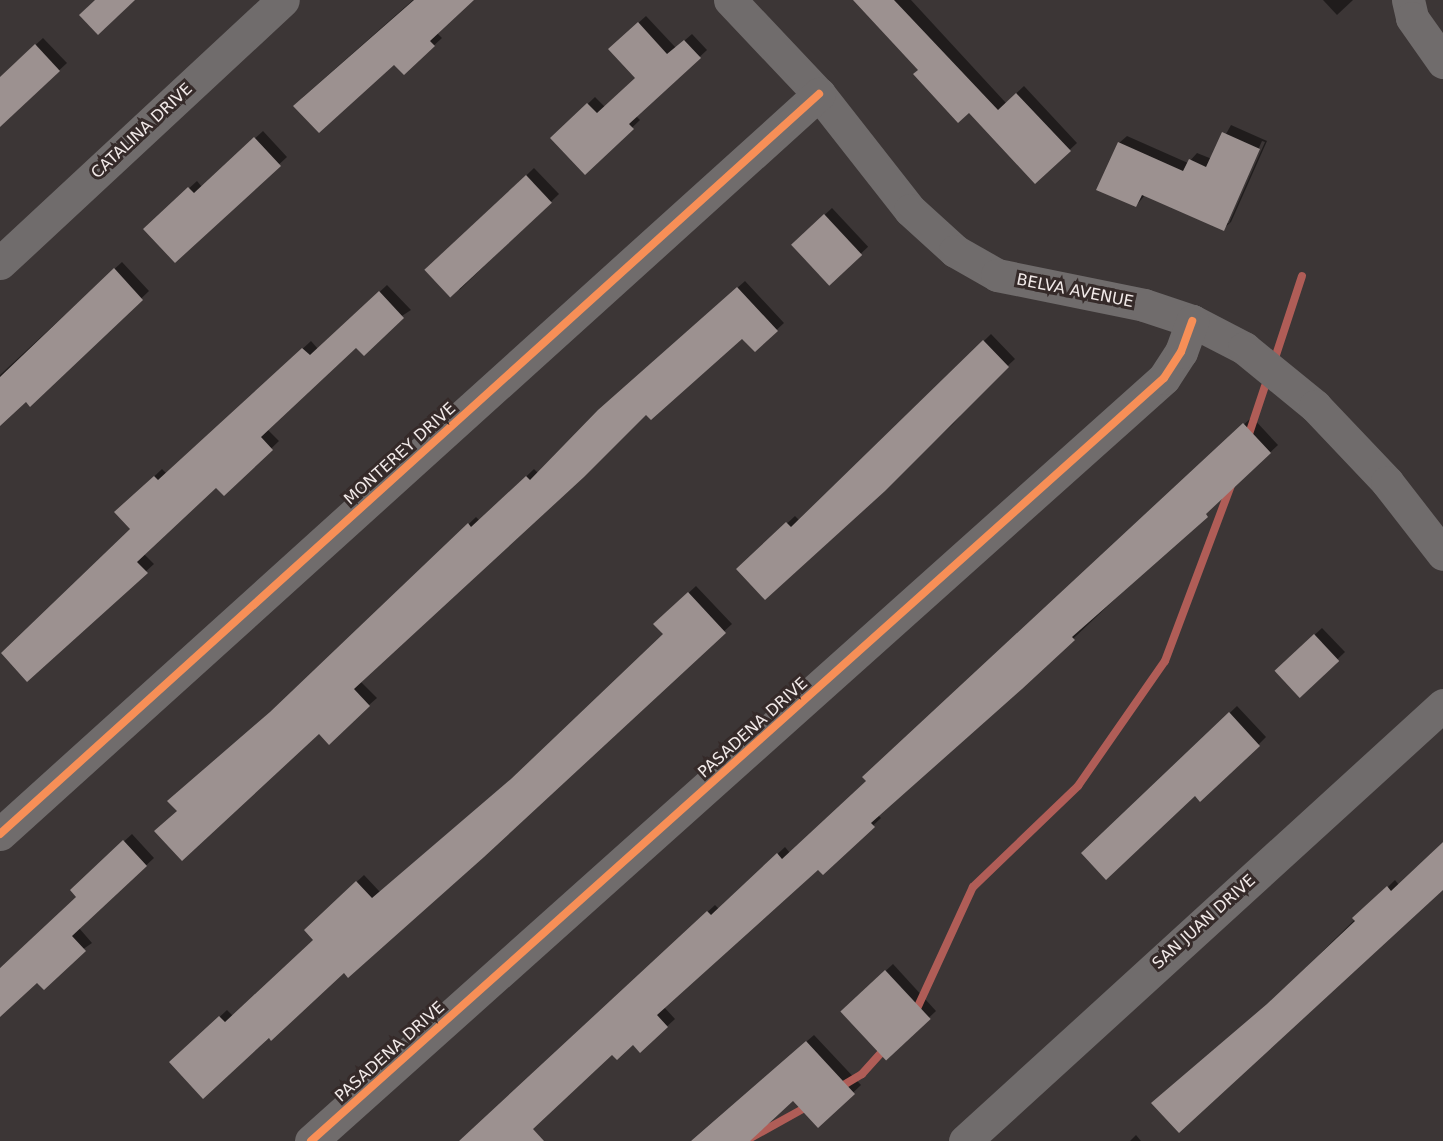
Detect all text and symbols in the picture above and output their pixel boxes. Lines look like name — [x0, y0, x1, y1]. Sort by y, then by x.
street label: CATALINA DRIVE — [87, 79, 197, 183]
street label: BELVA AVENUE — [1015, 270, 1135, 312]
street label: MONTEREY DRIVE — [340, 399, 460, 509]
street label: PASADENA DRIVE — [694, 674, 812, 782]
street label: SAN JUAN DRIVE — [1148, 871, 1260, 973]
street label: PASADENA DRIVE — [331, 998, 449, 1106]

